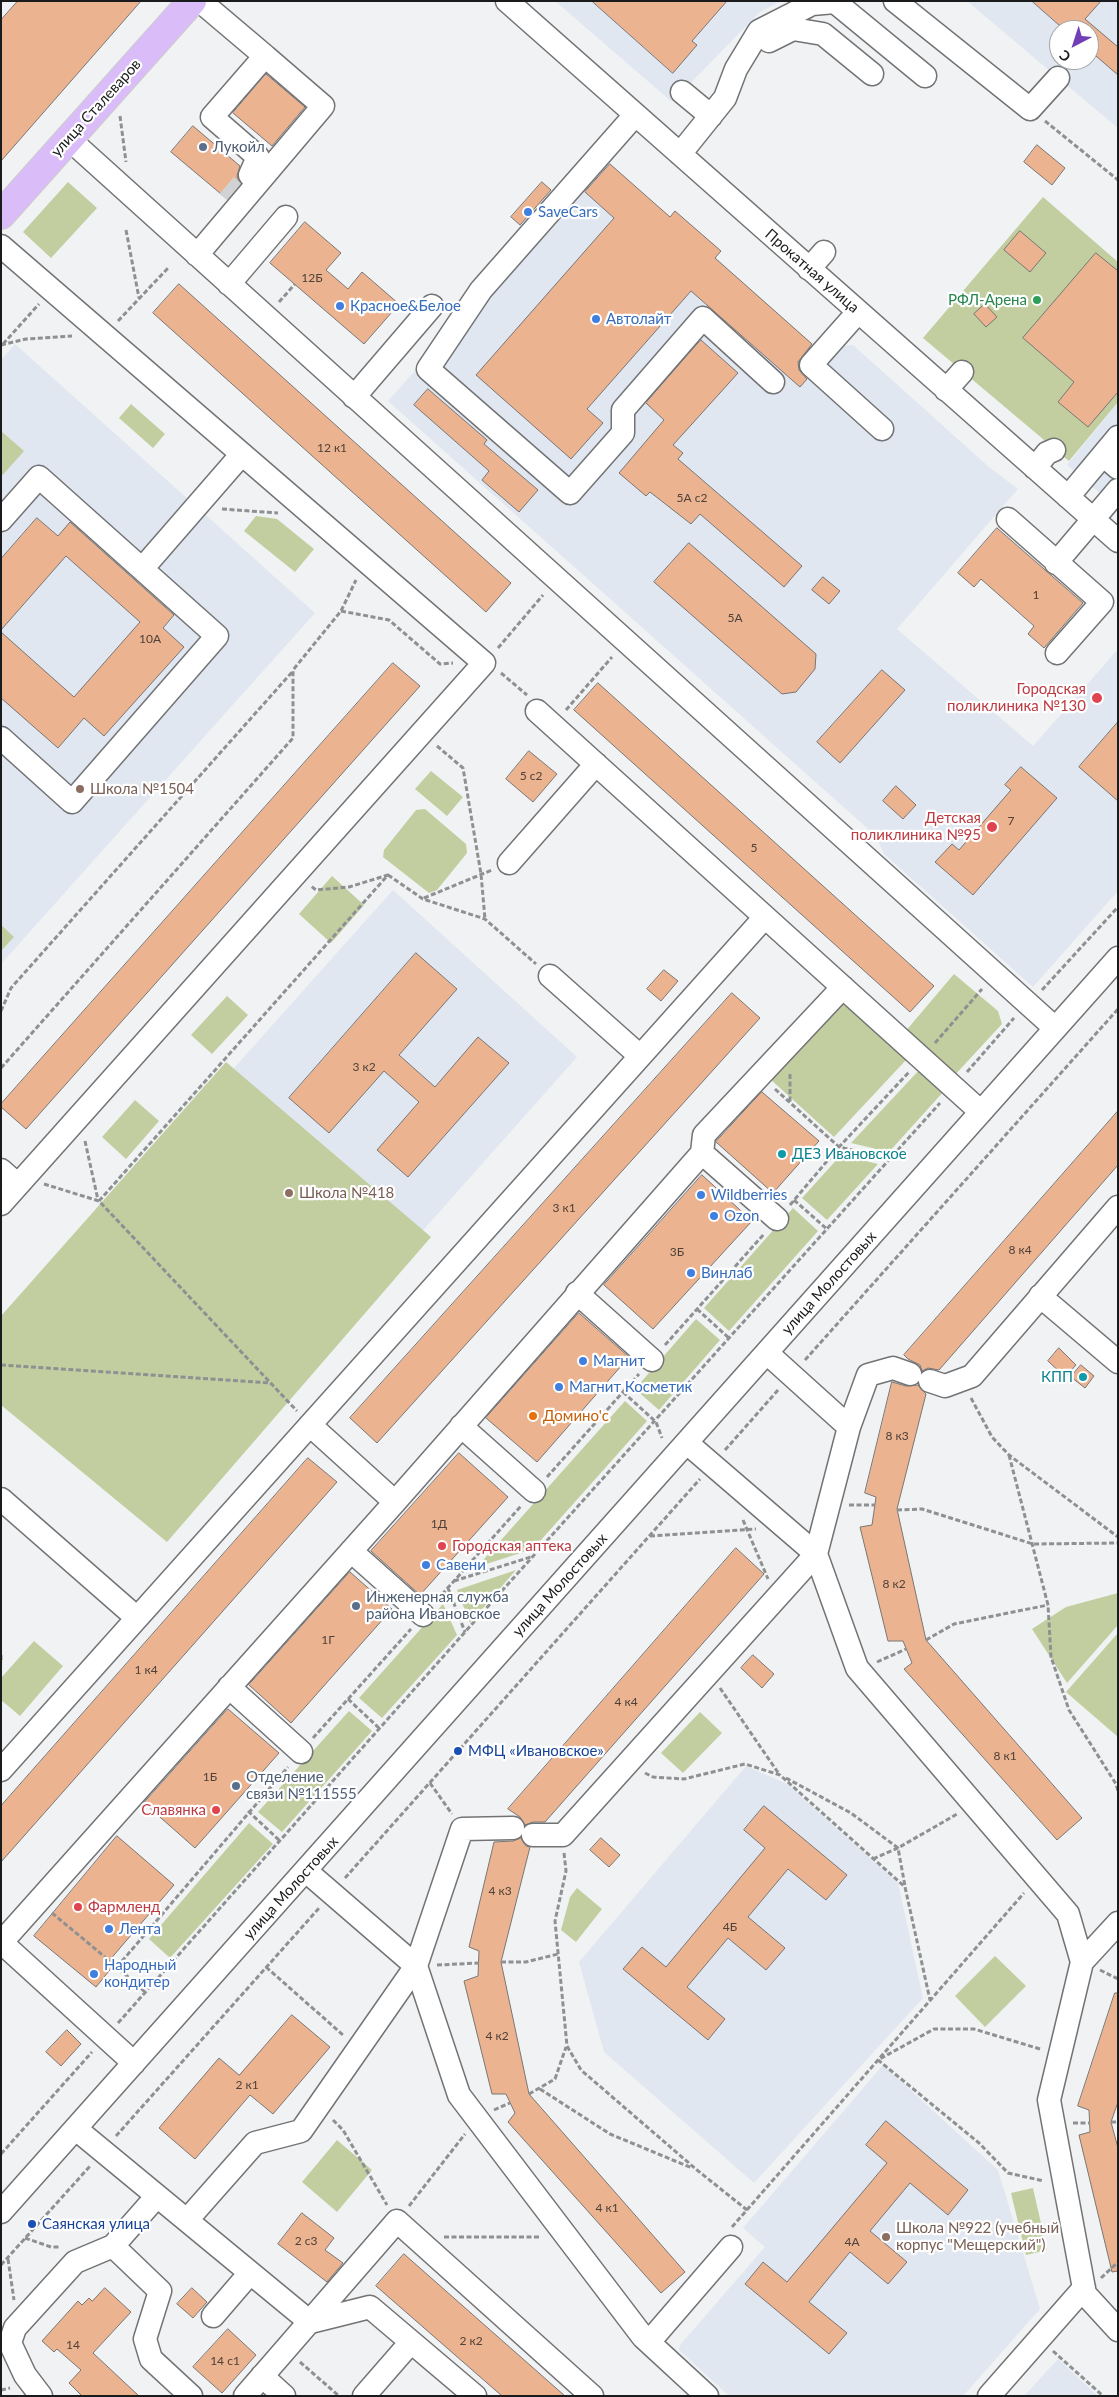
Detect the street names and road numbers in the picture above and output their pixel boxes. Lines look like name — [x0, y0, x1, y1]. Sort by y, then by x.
street label: улица Сталеваров — [47, 55, 145, 161]
street label: Прокатная улица — [761, 225, 863, 317]
street label: улица Молостовых — [778, 1228, 880, 1338]
street label: улица Молостовых — [509, 1530, 611, 1640]
street label: улица Молостовых — [240, 1833, 342, 1943]

